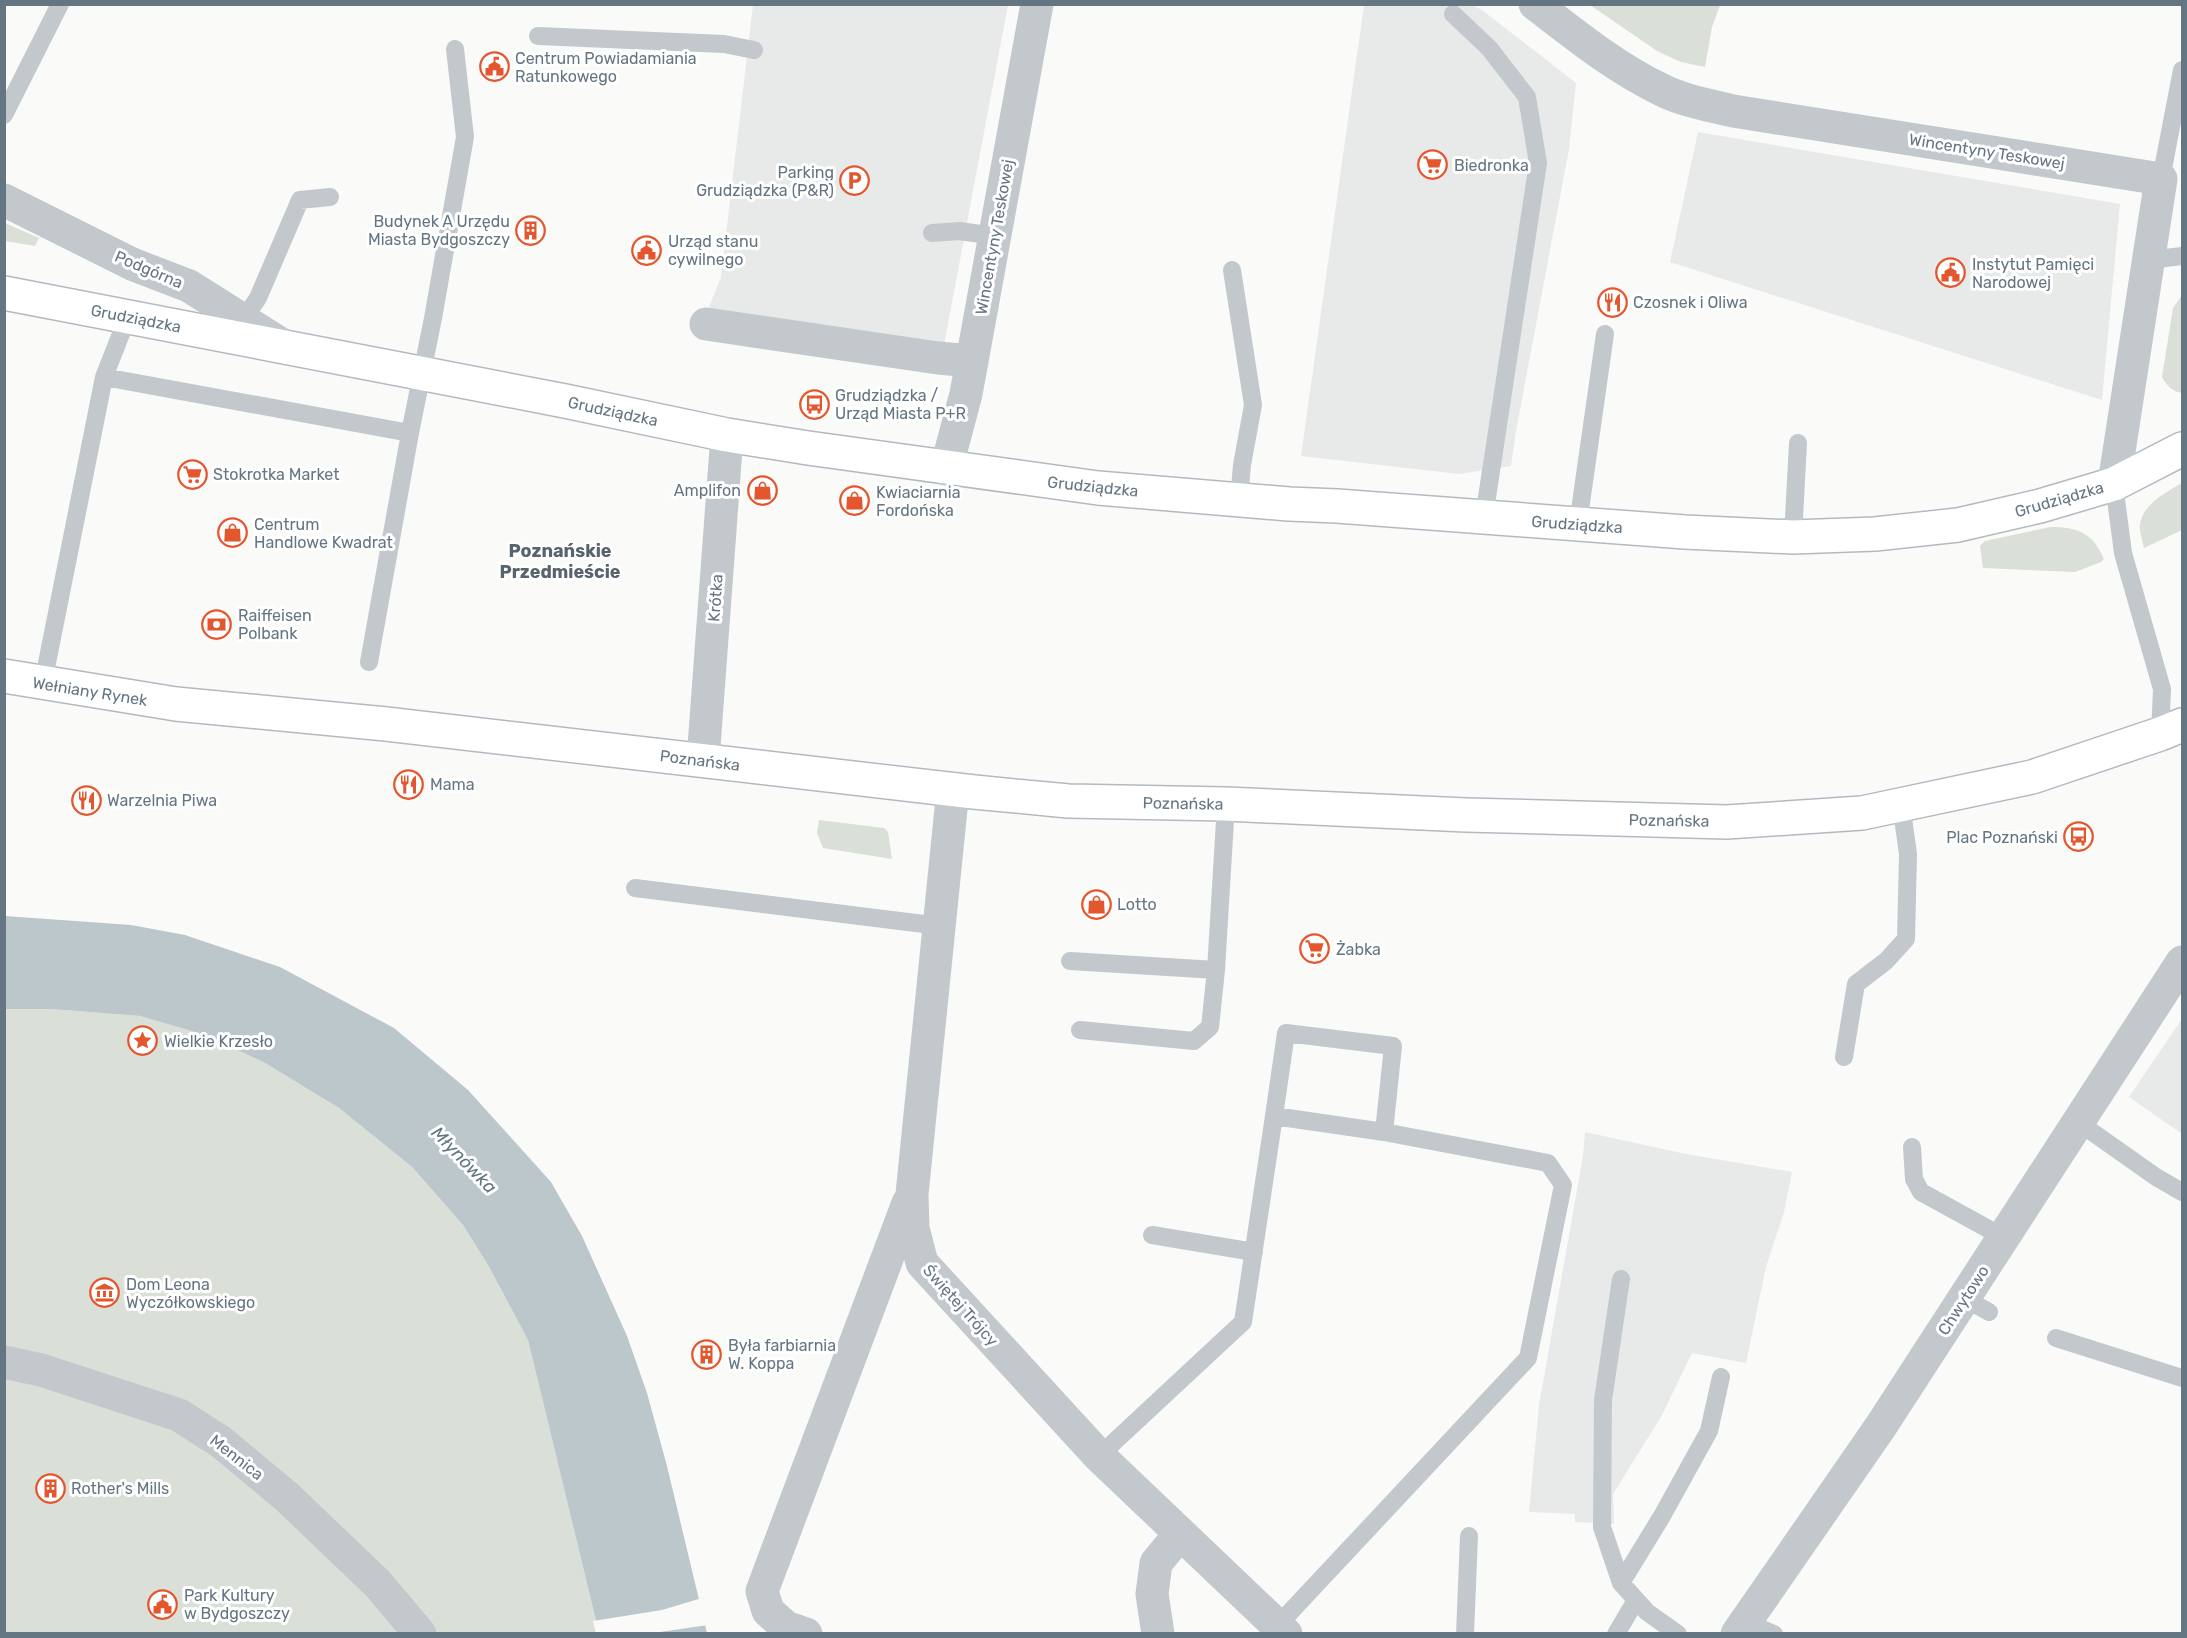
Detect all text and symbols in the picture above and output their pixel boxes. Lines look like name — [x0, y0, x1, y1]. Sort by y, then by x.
place label: Centrum Powiadamiania Ratunkowego — [515, 49, 697, 86]
public building icon: Centrum Powiadamiania Ratunkowego — [478, 51, 510, 83]
street label: Wincentyny Teskowej — [1908, 130, 2066, 173]
supermarket icon: Biedronka — [1417, 149, 1449, 181]
place label: Biedronka — [1454, 156, 1529, 175]
street label: Wincentyny Teskowej — [971, 158, 1018, 316]
place label: Parking Grudziądzka (P&R) — [696, 163, 834, 200]
parking icon: Parking Grudziądzka (P&R) — [839, 165, 871, 197]
place label: Budynek A Urzędu Miasta Bydgoszczy — [368, 212, 510, 249]
building icon: Budynek A Urzędu Miasta Bydgoszczy — [515, 214, 547, 246]
place label: Urząd stanu cywilnego — [668, 232, 758, 269]
public building icon: Urząd stanu cywilnego — [631, 234, 663, 266]
street label: Podgórna — [112, 247, 186, 292]
place label: Instytut Pamięci Narodowej — [1972, 255, 2094, 292]
public building icon: Instytut Pamięci Narodowej — [1935, 257, 1967, 289]
restaurant icon: Czosnek i Oliwa — [1596, 286, 1628, 318]
place label: Czosnek i Oliwa — [1633, 293, 1748, 312]
street label: Grudziądzka — [89, 300, 183, 337]
place label: Grudziądzka / Urząd Miasta P+R — [835, 386, 966, 423]
bus stop icon: Grudziądzka / Urząd Miasta P+R — [798, 388, 830, 420]
street label: Grudziądzka — [566, 393, 660, 430]
supermarket icon: Stokrotka Market — [176, 458, 208, 490]
place label: Stokrotka Market — [213, 465, 339, 484]
street label: Grudziądzka — [1046, 472, 1139, 501]
shop icon: Amplifon — [746, 474, 778, 506]
street label: Grudziądzka — [2013, 478, 2106, 521]
place label: Amplifon — [674, 481, 741, 500]
place label: Kwiaciarnia Fordońska — [876, 483, 961, 520]
shop icon: Kwiaciarnia Fordońska — [839, 485, 871, 517]
street label: Grudziądzka — [1531, 512, 1623, 537]
place label: Centrum Handlowe Kwadrat — [254, 515, 393, 552]
shop icon: Centrum Handlowe Kwadrat — [217, 517, 249, 549]
district label: Poznańskie Przedmieście — [500, 540, 621, 583]
street label: Krótka — [704, 574, 727, 623]
place label: Raiffeisen Polbank — [238, 606, 312, 643]
bank icon: Raiffeisen Polbank — [201, 608, 233, 640]
street label: Wełniany Rynek — [31, 673, 150, 710]
street label: Poznańska — [659, 746, 741, 775]
restaurant icon: Mama — [393, 768, 425, 800]
place label: Mama — [430, 775, 475, 794]
restaurant icon: Warzelnia Piwa — [70, 784, 102, 816]
place label: Warzelnia Piwa — [107, 791, 217, 810]
street label: Poznańska — [1142, 793, 1224, 814]
street label: Poznańska — [1628, 810, 1710, 831]
bus stop icon: Plac Poznański — [2063, 821, 2095, 853]
place label: Plac Poznański — [1946, 828, 2058, 847]
shop icon: Lotto — [1080, 888, 1112, 920]
place label: Lotto — [1117, 895, 1157, 914]
supermarket icon: Żabka — [1299, 933, 1331, 965]
place label: Żabka — [1336, 940, 1381, 959]
place icon: Wielkie Krzesło — [127, 1025, 159, 1057]
place label: Wielkie Krzesło — [164, 1032, 273, 1051]
water label: Młynówka — [427, 1122, 502, 1198]
street label: Świętej Trójcy — [918, 1260, 1003, 1351]
street label: Chwytowo — [1934, 1262, 1993, 1339]
place label: Dom Leona Wyczółkowskiego — [126, 1275, 255, 1312]
museum icon: Dom Leona Wyczółkowskiego — [89, 1277, 121, 1309]
place label: Była farbiarnia W. Koppa — [728, 1336, 836, 1373]
building icon: Była farbiarnia W. Koppa — [691, 1338, 723, 1370]
street label: Mennica — [206, 1431, 267, 1484]
building icon: Rother's Mills — [34, 1472, 66, 1504]
place label: Rother's Mills — [71, 1479, 169, 1498]
place label: Park Kultury w Bydgoszczy — [184, 1586, 290, 1623]
public building icon: Park Kultury w Bydgoszczy — [147, 1588, 179, 1620]

